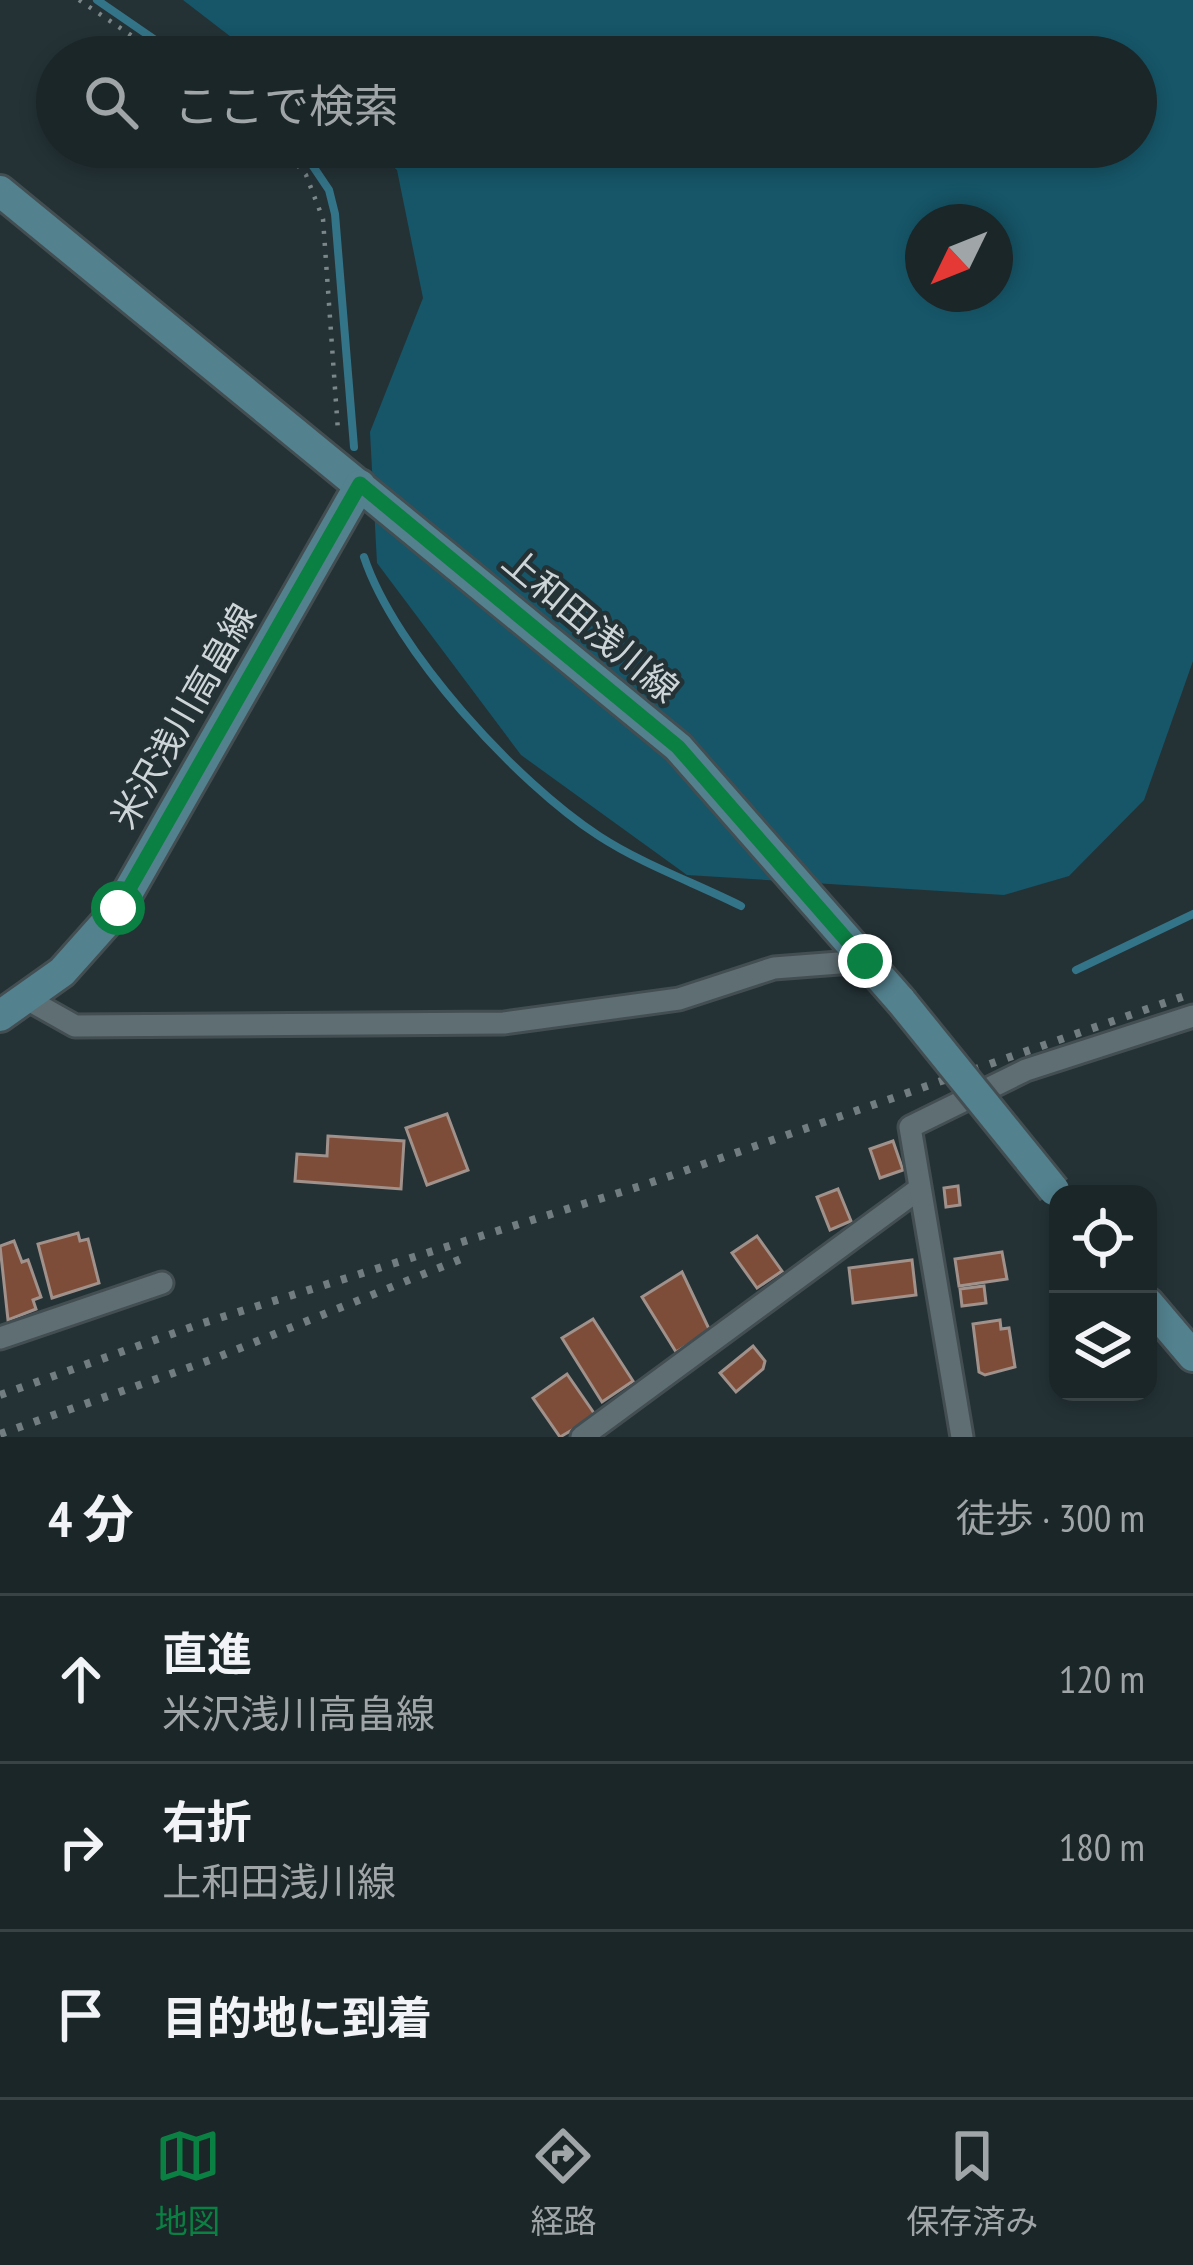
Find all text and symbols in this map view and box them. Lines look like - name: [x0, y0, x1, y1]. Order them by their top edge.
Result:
- search box: [36, 36, 1157, 168]
- icon: search: [78, 69, 144, 135]
- text: ここで検索: [174, 76, 399, 134]
- north arrow: [905, 204, 1013, 312]
- street label: 上和田浅川線: [493, 537, 689, 712]
- street label: 米沢浅川高畠線: [99, 595, 266, 837]
- route start: [91, 881, 145, 935]
- route end: [838, 934, 892, 988]
- map controls: [1049, 1185, 1157, 1401]
- button: locate: [1049, 1185, 1157, 1293]
- button: layers: [1049, 1293, 1157, 1401]
- text: 4 分: [48, 1485, 134, 1551]
- text: 徒歩 · 300 m: [956, 1492, 1145, 1543]
- text: 直進: [162, 1624, 252, 1682]
- icon: ahead: [48, 1646, 114, 1712]
- text: 120 m: [1059, 1653, 1145, 1704]
- text: 米沢浅川高畠線: [162, 1688, 435, 1739]
- text: 右折: [162, 1792, 252, 1850]
- icon: right: [48, 1814, 114, 1880]
- text: 180 m: [1059, 1821, 1145, 1872]
- text: 上和田浅川線: [162, 1856, 396, 1907]
- icon: arrive: [48, 1982, 114, 2048]
- text: 目的地に到着: [162, 1988, 432, 2046]
- tab: 地図: [155, 2123, 221, 2243]
- tab: 経路: [530, 2123, 596, 2243]
- tab: 保存済み: [906, 2123, 1038, 2243]

